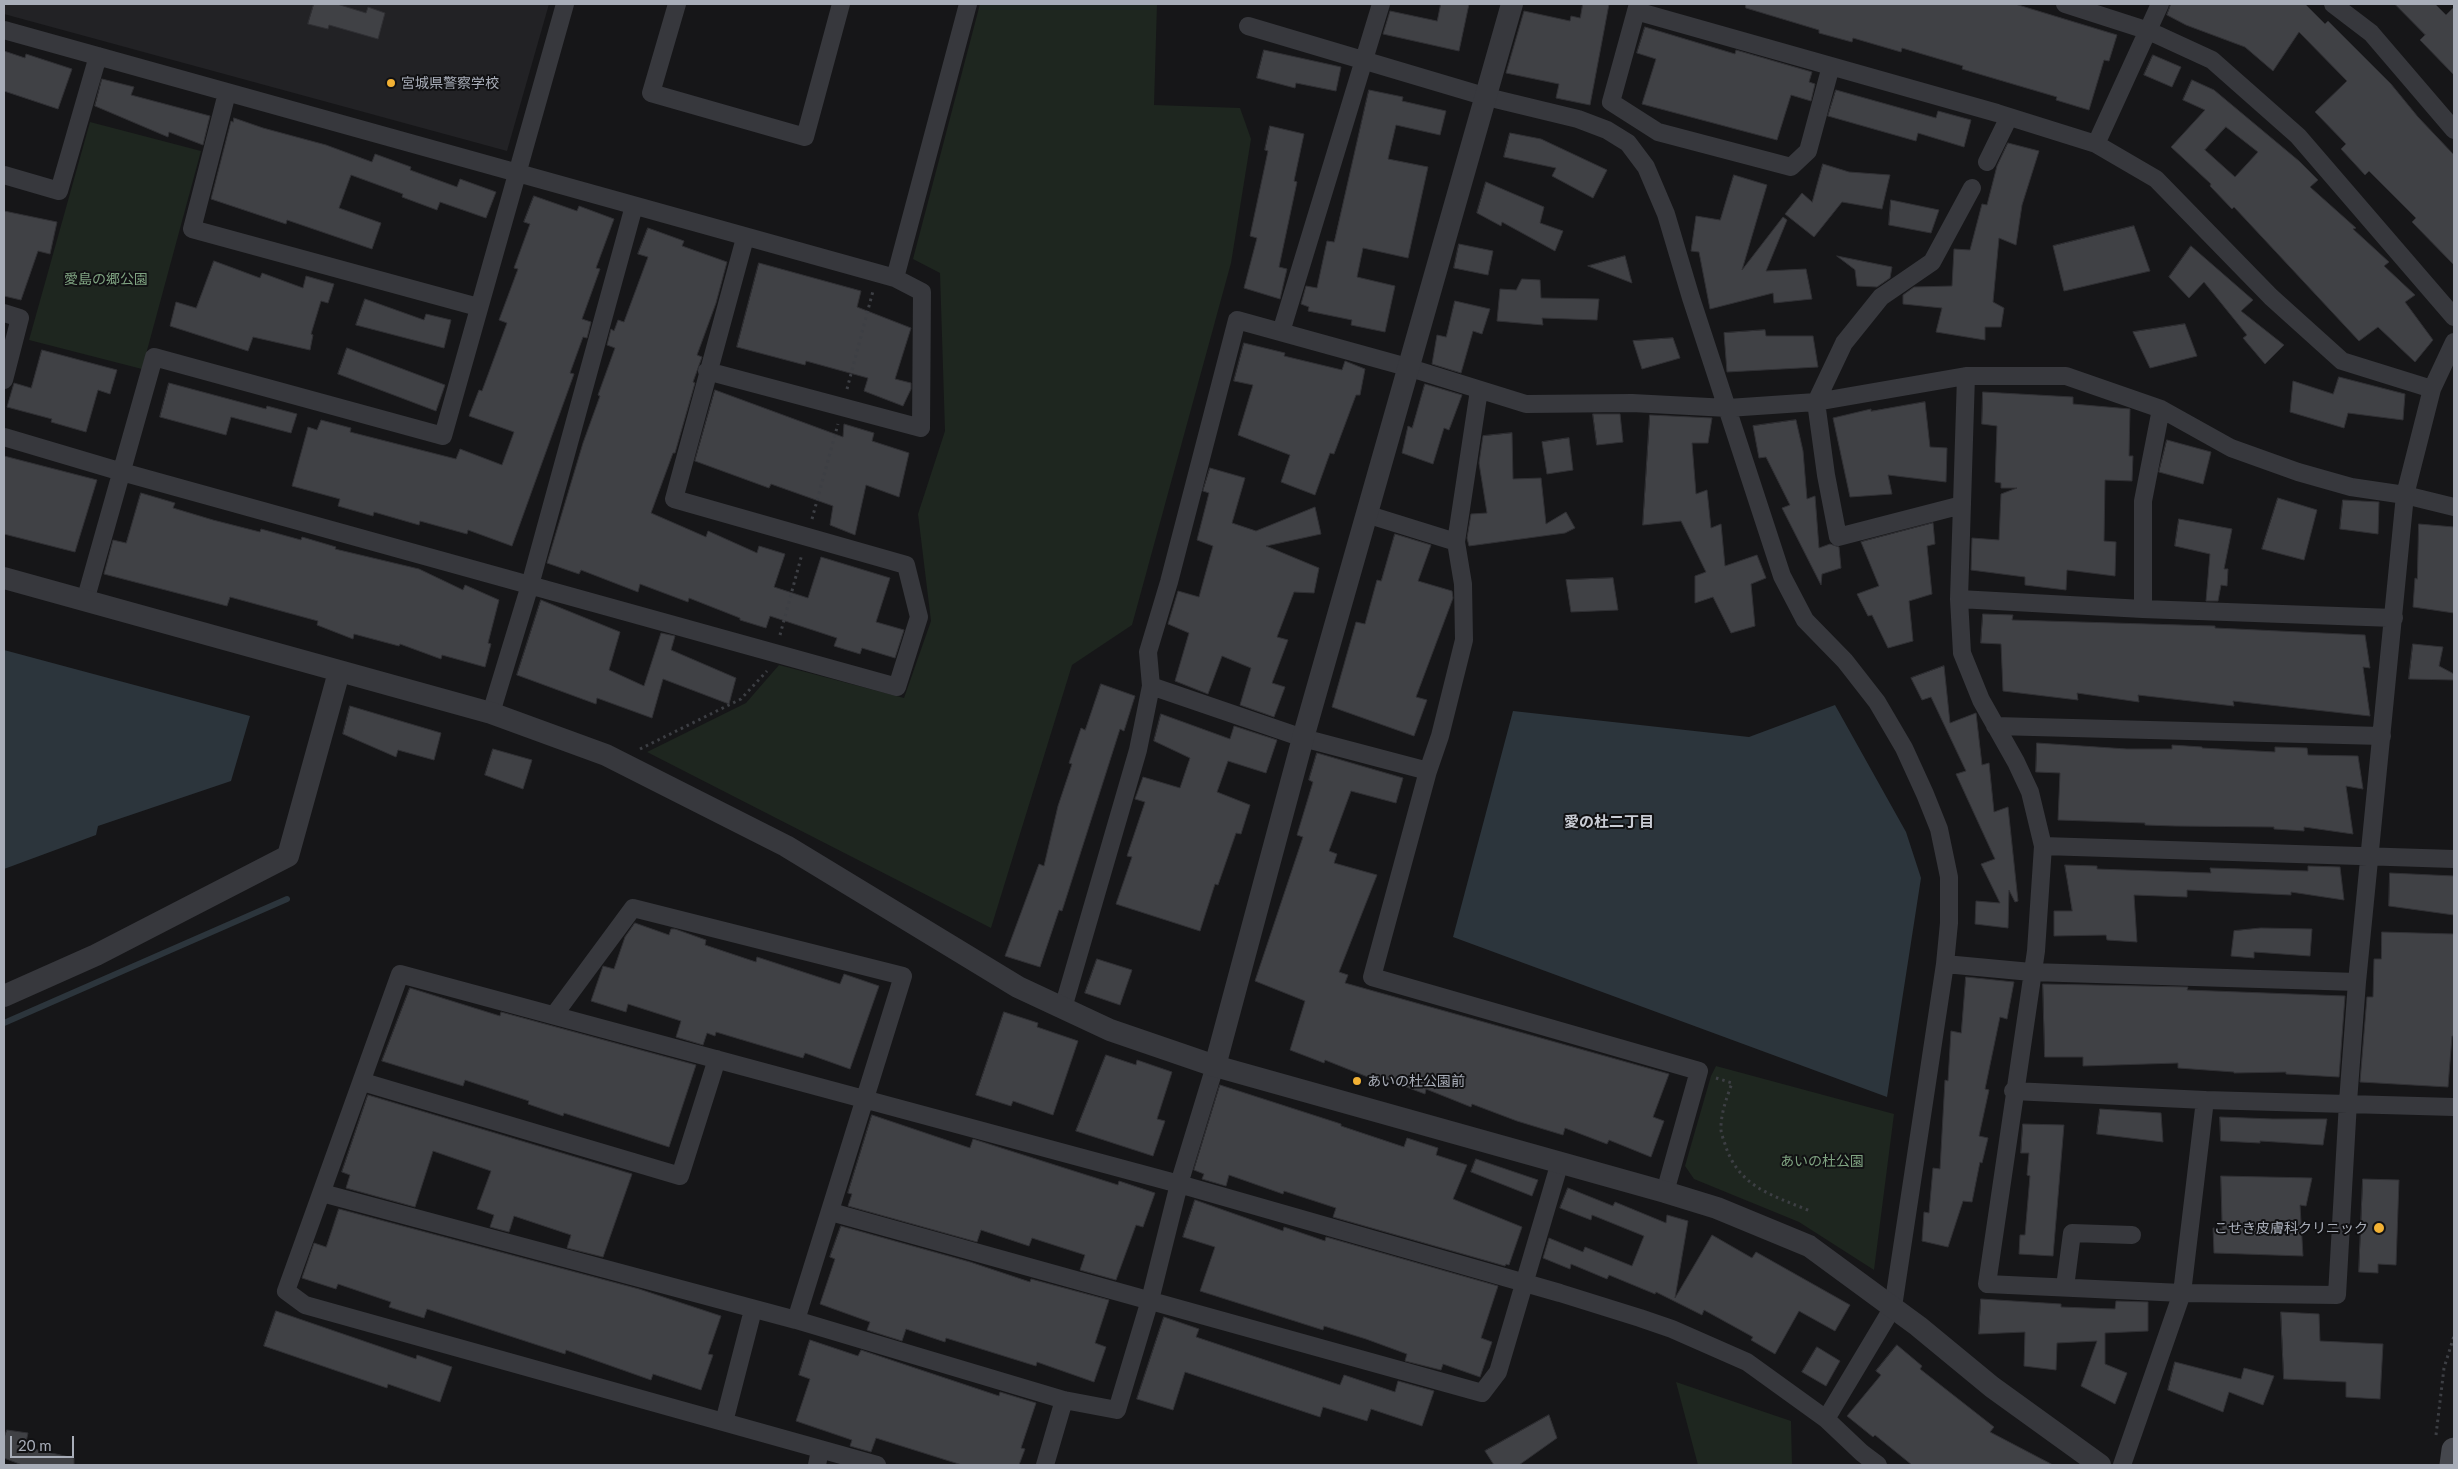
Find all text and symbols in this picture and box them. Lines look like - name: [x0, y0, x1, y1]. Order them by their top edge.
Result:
- place label: 宮城県警察学校: [401, 75, 499, 91]
- marker: 宮城県警察学校: [385, 77, 397, 89]
- park label: 愛島の郷公園: [64, 271, 148, 287]
- district label: 愛の杜二丁目: [1564, 813, 1654, 831]
- place label: あいの杜公園前: [1367, 1073, 1465, 1089]
- marker: あいの杜公園前: [1351, 1075, 1363, 1087]
- park label: あいの杜公園: [1780, 1153, 1864, 1169]
- place label: こせき皮膚科クリニック: [2214, 1220, 2368, 1236]
- marker: こせき皮膚科クリニック: [2372, 1221, 2386, 1235]
- scale bar: [12, 1426, 76, 1458]
- text: 20 m: [18, 1436, 52, 1454]

